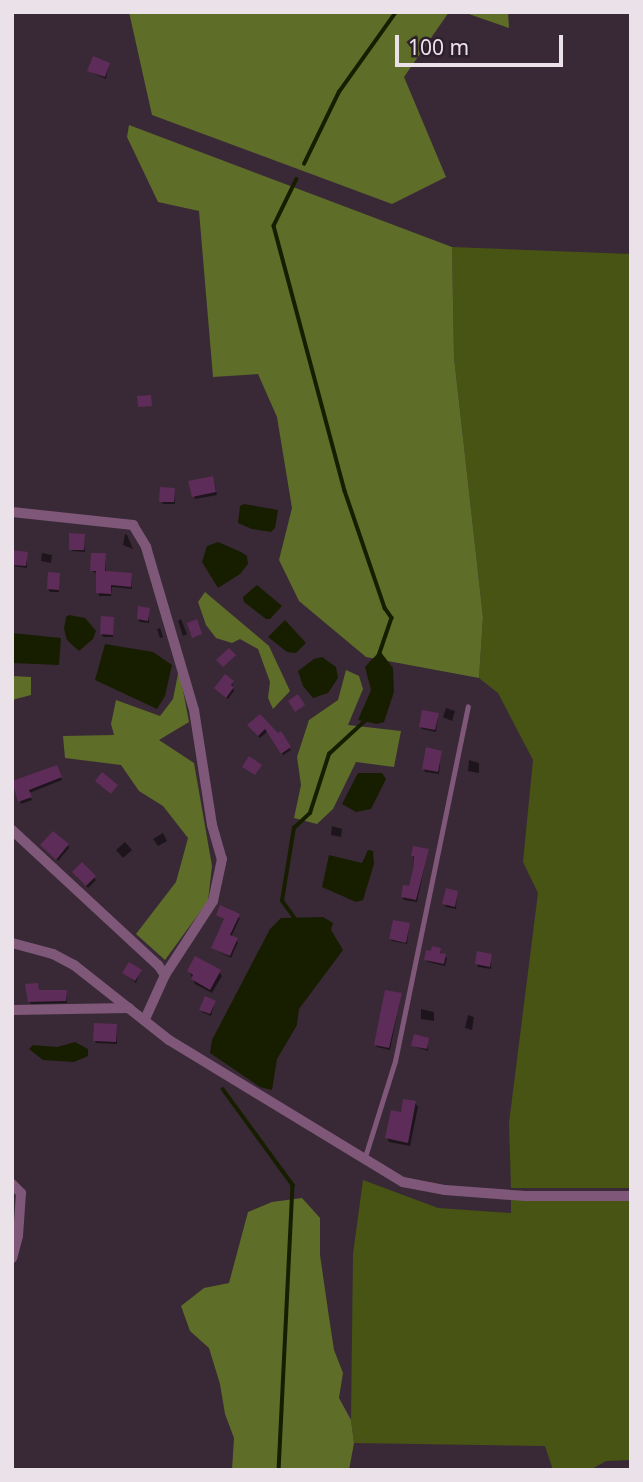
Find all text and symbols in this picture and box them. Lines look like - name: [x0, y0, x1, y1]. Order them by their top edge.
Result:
- scale bar: [398, 21, 566, 65]
- text: 100 m: [408, 33, 469, 61]

